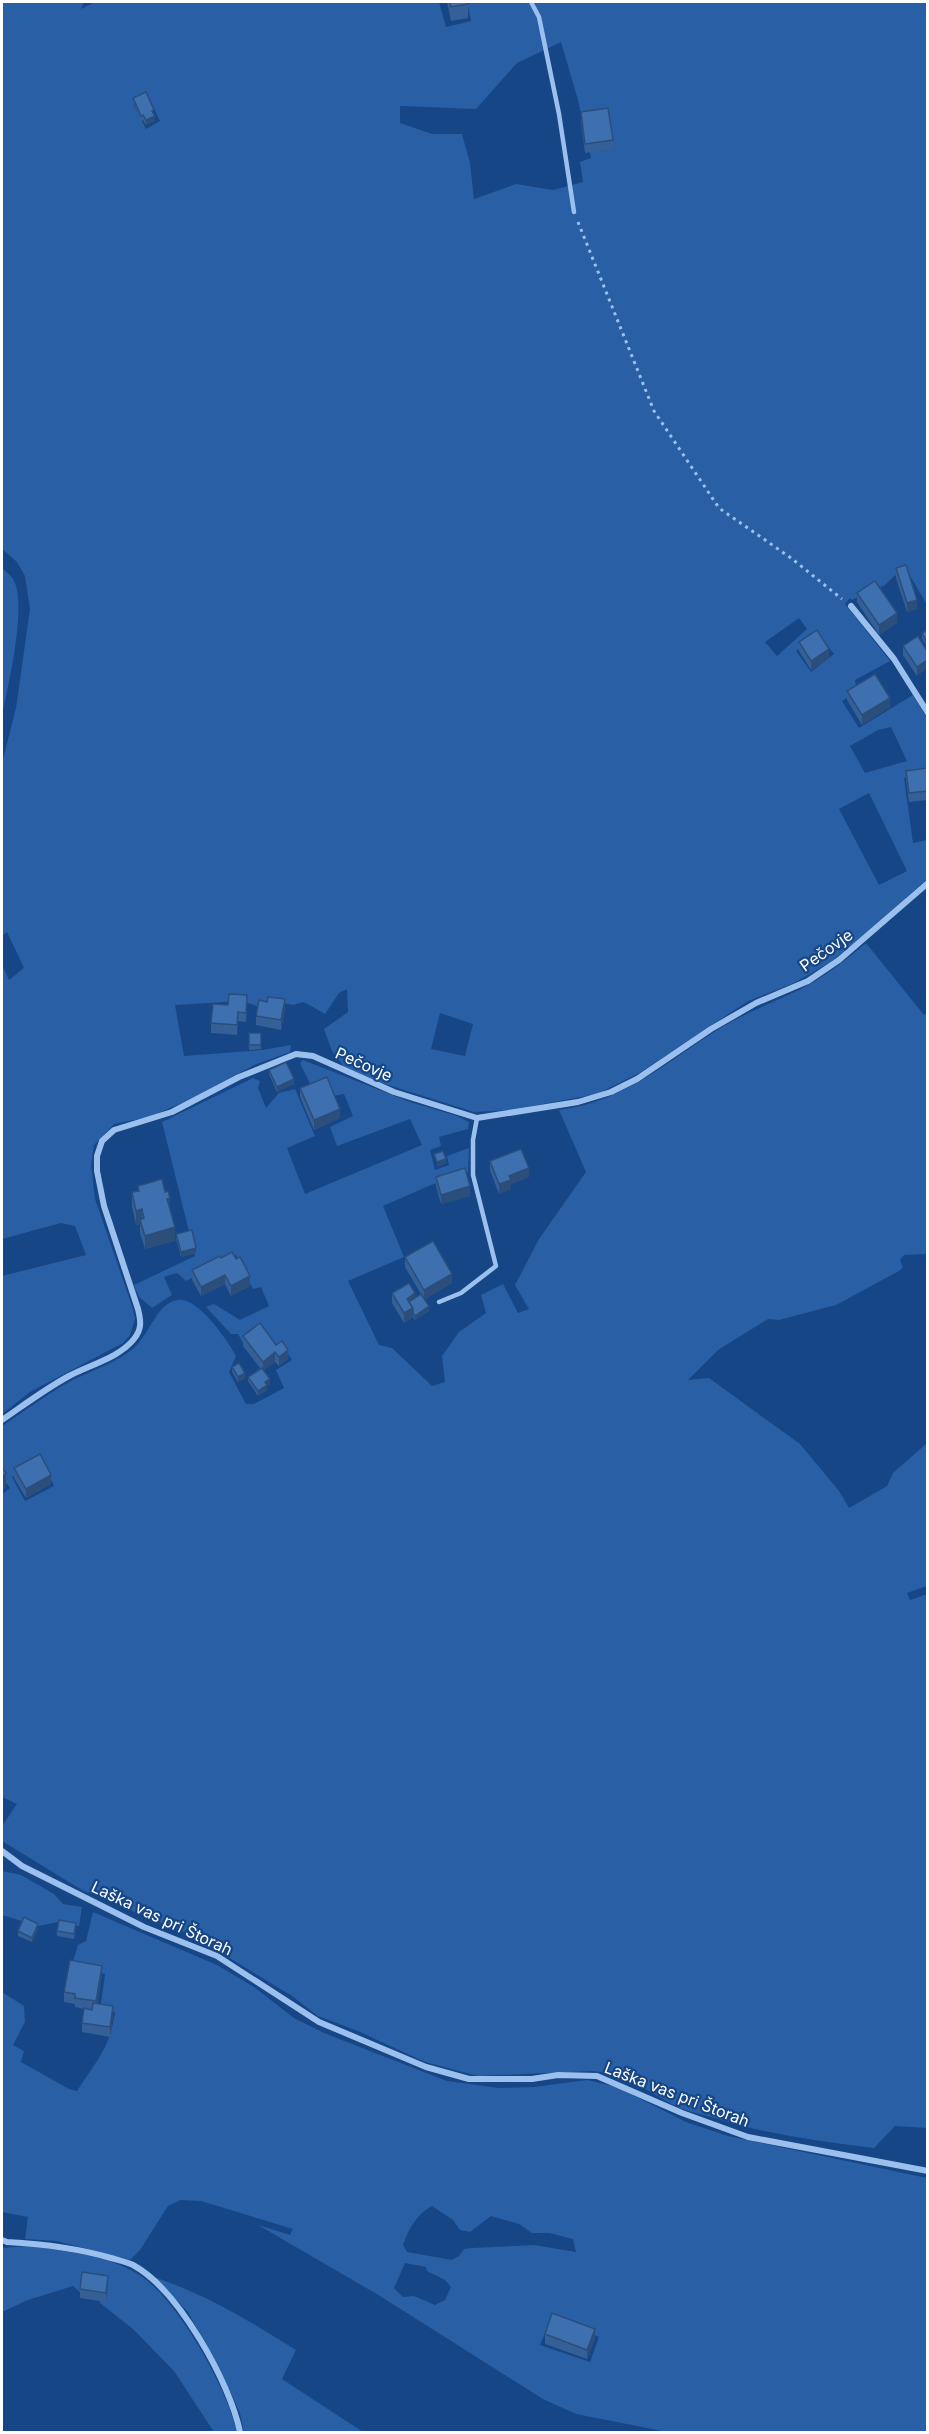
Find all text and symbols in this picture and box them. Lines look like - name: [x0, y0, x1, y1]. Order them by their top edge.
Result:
- street label: Pečovje: [796, 925, 856, 975]
- street label: Pečovje: [332, 1043, 396, 1085]
- street label: Laška vas pri Štorah: [88, 1877, 236, 1959]
- street label: Laška vas pri Štorah: [602, 2057, 752, 2131]

